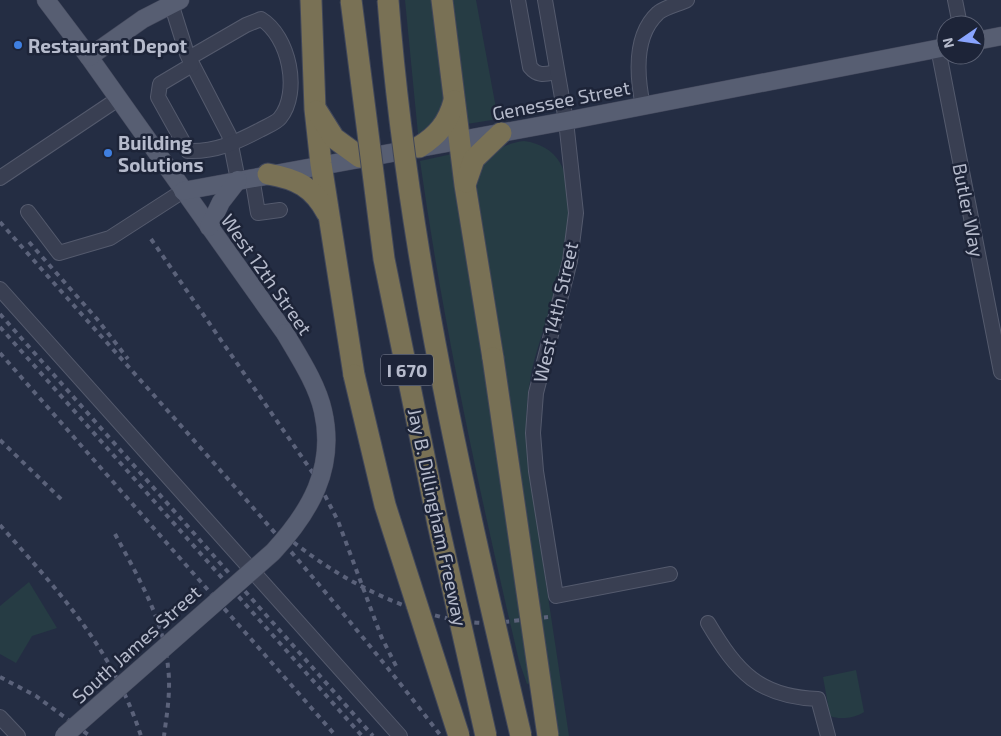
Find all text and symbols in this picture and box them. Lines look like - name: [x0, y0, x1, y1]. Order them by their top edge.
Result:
- north arrow: [936, 15, 986, 65]
- place label: Restaurant Depot: [28, 34, 187, 57]
- text: N: [938, 36, 957, 50]
- marker: Restaurant Depot: [12, 39, 24, 51]
- street label: Genessee Street: [490, 75, 632, 125]
- place label: Building Solutions: [118, 131, 204, 176]
- marker: Building Solutions: [102, 147, 114, 159]
- street label: Butler Way: [949, 161, 989, 259]
- street label: West 12th Street: [217, 209, 317, 339]
- street label: West 14th Street: [528, 239, 582, 385]
- road number: I 670: [381, 354, 433, 386]
- street label: Jay B. Dillingham Freeway: [404, 406, 472, 628]
- street label: South James Street: [67, 580, 205, 708]

